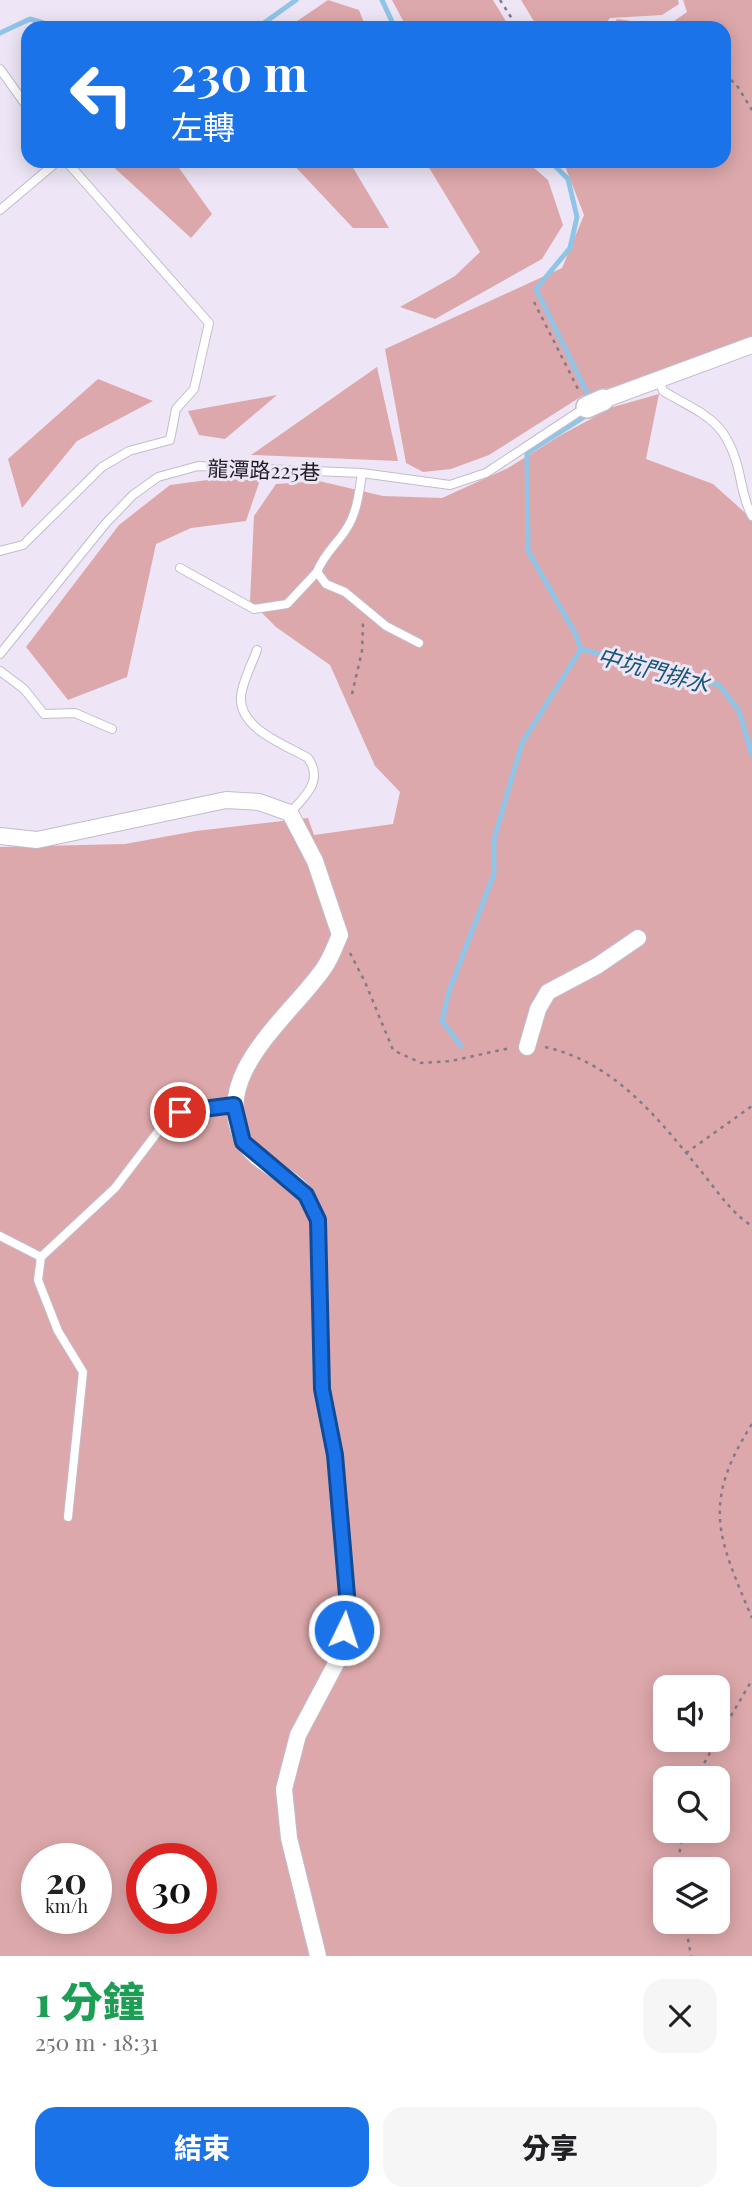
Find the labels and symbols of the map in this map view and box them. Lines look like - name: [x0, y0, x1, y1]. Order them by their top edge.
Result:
- street label: 龍潭路225巷: [207, 453, 321, 485]
- water label: 中坑門排水: [594, 639, 715, 699]
- pin: [150, 1082, 210, 1142]
- position arrow: [307, 1593, 381, 1667]
- speed limit sign: 30: [126, 1843, 217, 1934]

